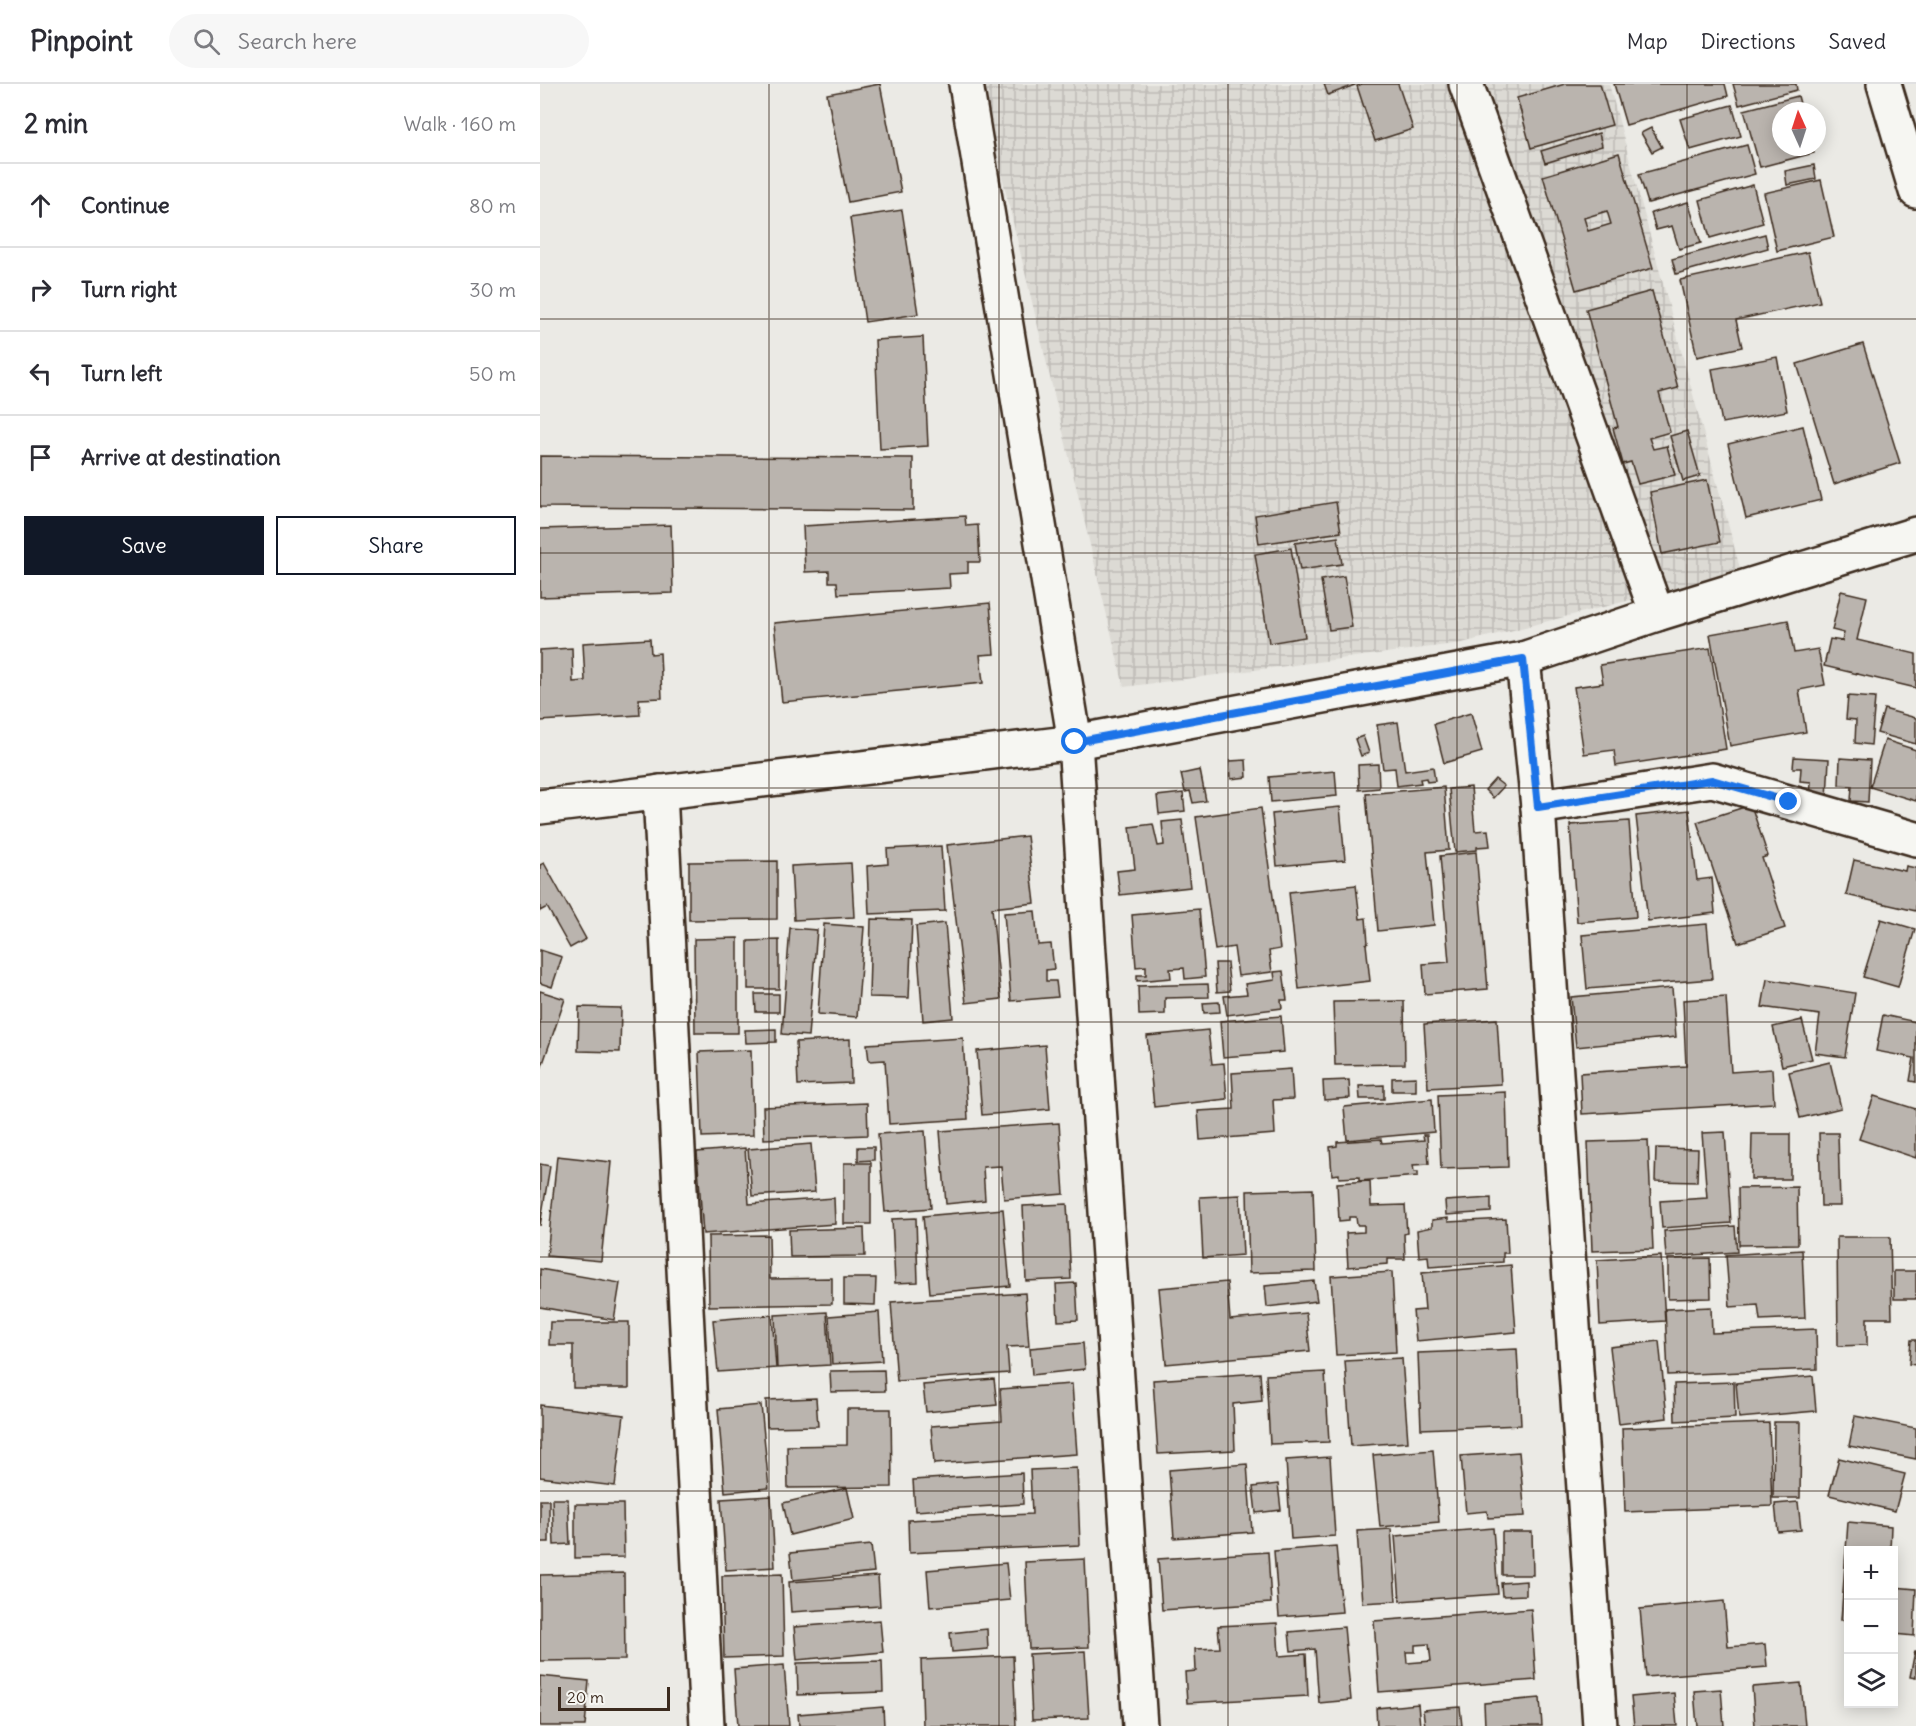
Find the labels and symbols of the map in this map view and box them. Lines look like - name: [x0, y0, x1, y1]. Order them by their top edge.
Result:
- north arrow: [1772, 102, 1826, 156]
- route start: [1061, 728, 1087, 754]
- route end: [1775, 788, 1801, 814]
- scale bar: [558, 1684, 670, 1712]

